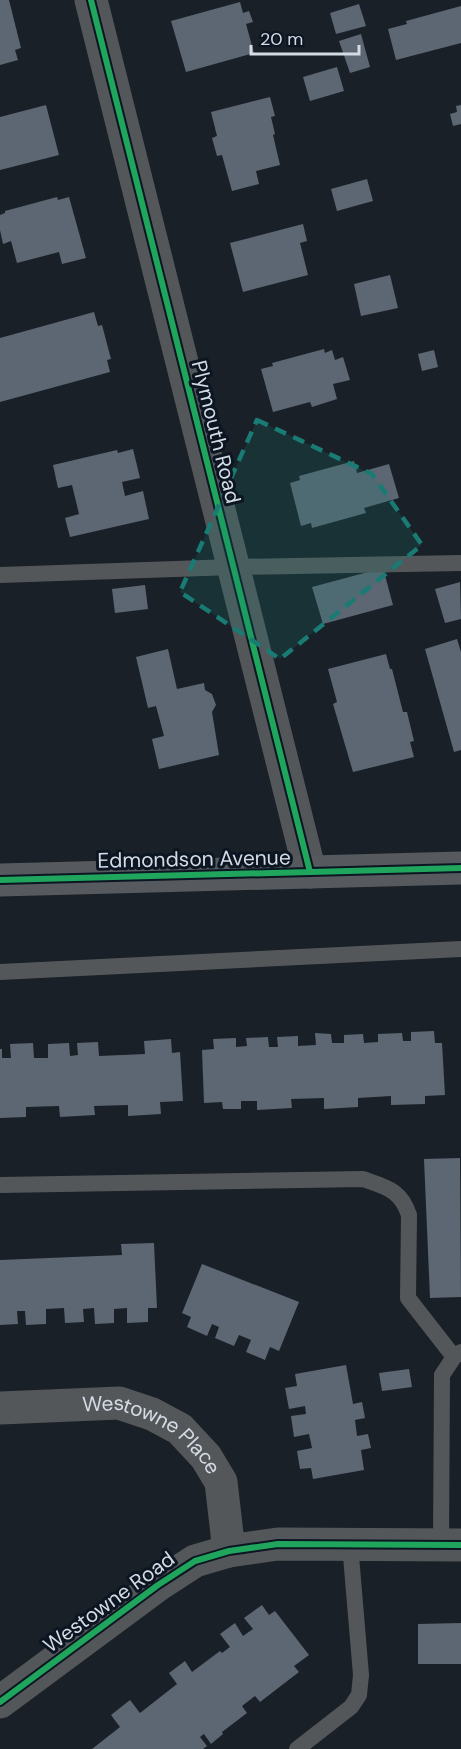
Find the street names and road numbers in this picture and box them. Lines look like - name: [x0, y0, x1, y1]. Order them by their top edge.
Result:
- street label: Plymouth Road: [185, 358, 247, 506]
- street label: Edmondson Avenue: [97, 843, 291, 875]
- street label: Westowne Place: [82, 1389, 227, 1479]
- street label: Westowne Road: [38, 1545, 180, 1659]

